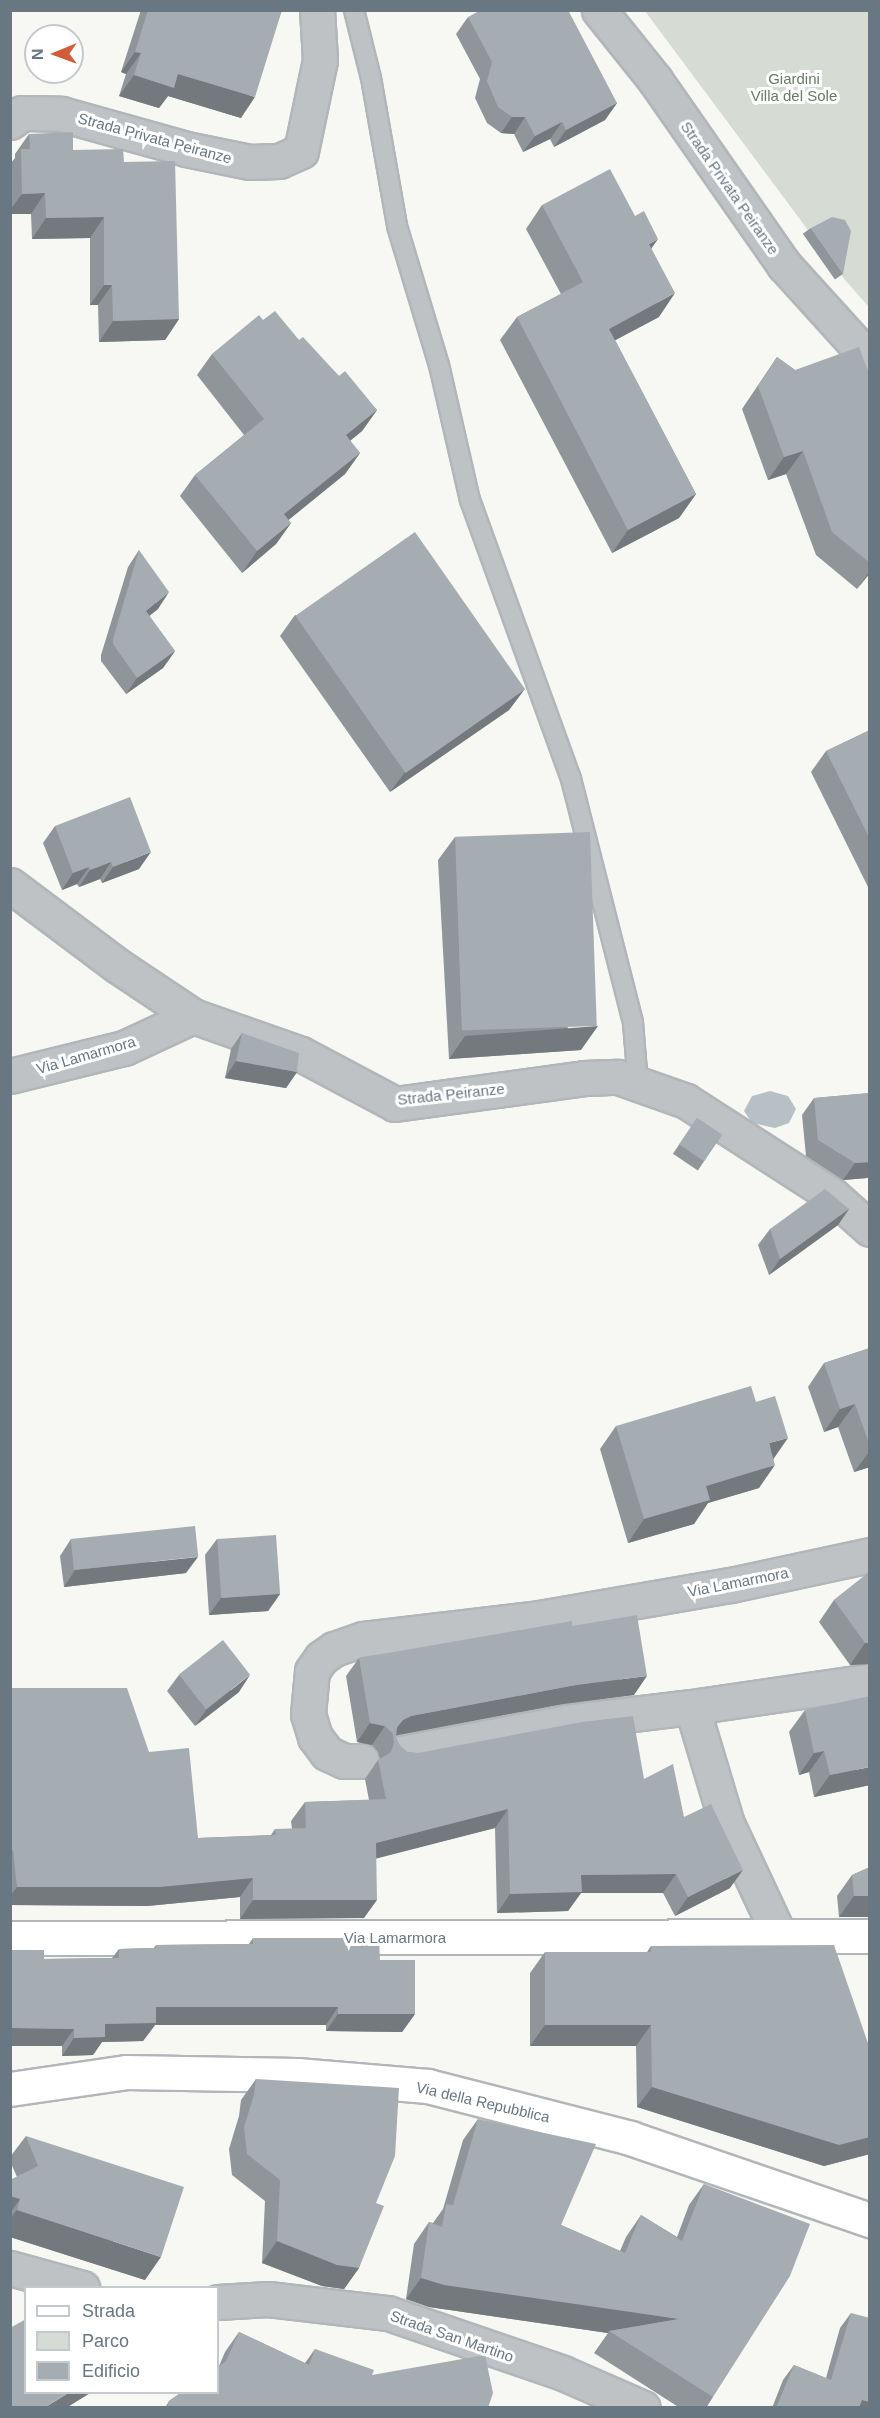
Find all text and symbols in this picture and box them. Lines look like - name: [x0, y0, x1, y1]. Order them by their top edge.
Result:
- north arrow: [24, 24, 84, 84]
- text: N: [29, 48, 46, 60]
- park label: Giardini Villa del Sole: [751, 69, 837, 104]
- street label: Strada Privata Peiranze: [76, 109, 234, 167]
- street label: Strada Privata Peiranze: [677, 118, 783, 258]
- street label: Via Lamarmora: [34, 1032, 138, 1078]
- street label: Strada Peiranze: [397, 1079, 505, 1109]
- street label: Via Lamarmora: [686, 1563, 790, 1601]
- street label: Via Lamarmora: [344, 1929, 446, 1947]
- street label: Via della Repubblica: [414, 2078, 552, 2126]
- legend: [24, 2286, 219, 2394]
- text: Strada: [82, 2301, 135, 2321]
- street label: Strada San Martino: [388, 2306, 516, 2366]
- text: Parco: [82, 2331, 129, 2351]
- text: Edificio: [82, 2361, 140, 2381]

